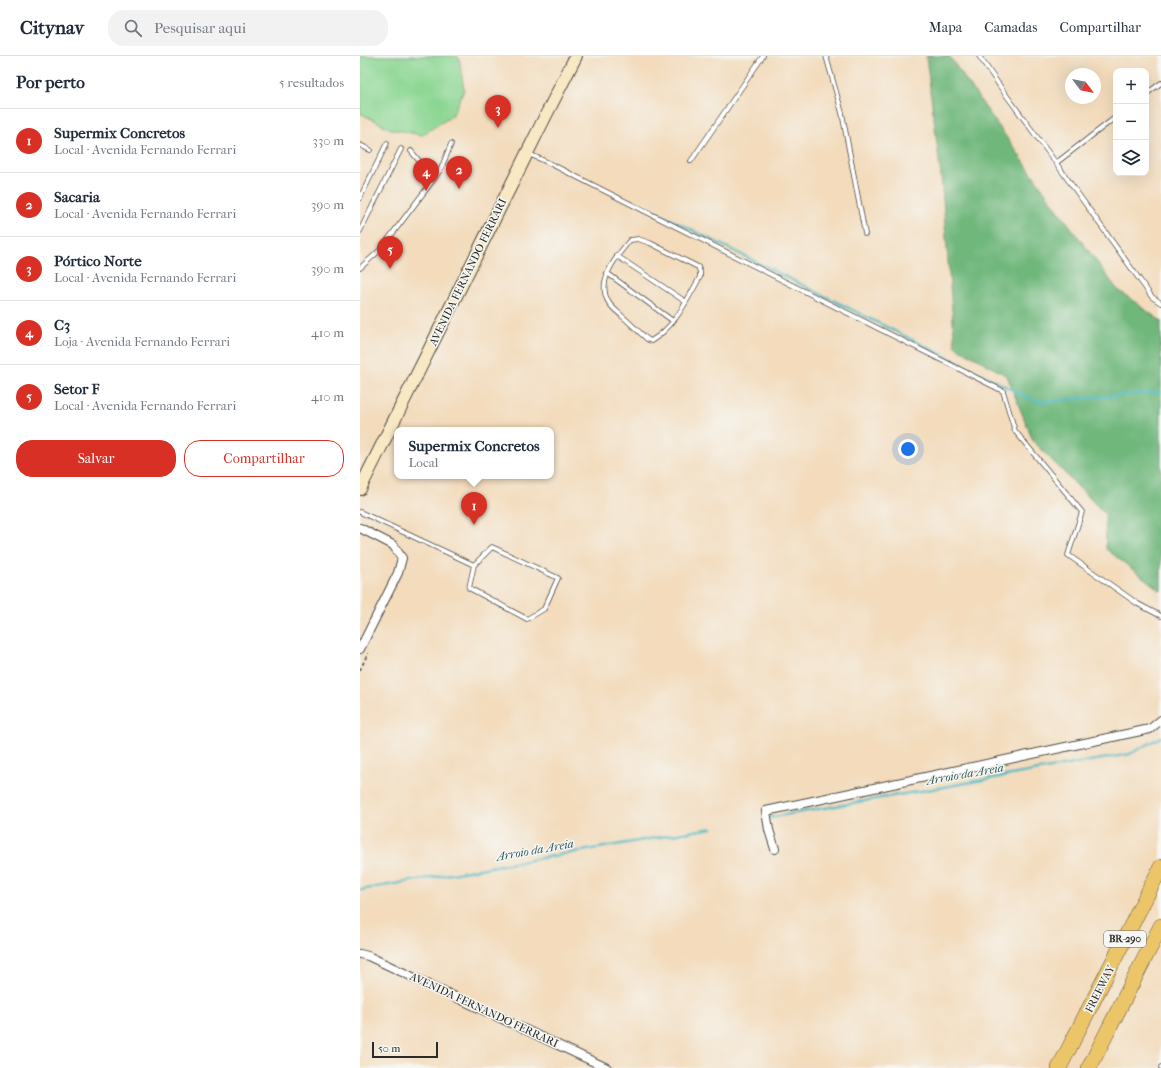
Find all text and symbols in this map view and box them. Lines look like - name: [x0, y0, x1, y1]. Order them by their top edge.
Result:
- search box: [108, 10, 388, 46]
- text: Citynav: [20, 17, 84, 39]
- icon: search: [122, 17, 144, 39]
- text: Pesquisar aqui: [154, 19, 246, 37]
- text: Mapa: [929, 19, 962, 36]
- text: Camadas: [984, 19, 1038, 36]
- text: Compartilhar: [1060, 19, 1141, 36]
- north arrow: [1065, 68, 1101, 104]
- map controls: [1113, 68, 1149, 176]
- button: +: [1113, 68, 1149, 104]
- text: Por perto: [16, 72, 85, 92]
- text: 5 resultados: [279, 75, 344, 90]
- pin: 3: [485, 95, 511, 128]
- button: −: [1113, 104, 1149, 140]
- text: Supermix Concretos: [54, 124, 185, 142]
- text: 1: [27, 133, 31, 148]
- text: 330 m: [313, 133, 344, 148]
- button: layers: [1113, 140, 1149, 176]
- text: Local · Avenida Fernando Ferrari: [54, 142, 236, 157]
- pin: 2: [446, 156, 472, 189]
- pin: 4: [413, 158, 439, 191]
- text: Sacaria: [54, 188, 100, 206]
- street label: AVENIDA FERNANDO FERRARI: [426, 196, 510, 349]
- text: 2: [26, 197, 32, 212]
- text: 390 m: [311, 197, 344, 212]
- text: Local · Avenida Fernando Ferrari: [54, 206, 236, 221]
- pin: 5: [377, 236, 403, 269]
- text: Pórtico Norte: [54, 252, 142, 270]
- text: 3: [26, 261, 32, 276]
- text: 390 m: [311, 261, 344, 276]
- text: Local · Avenida Fernando Ferrari: [54, 270, 236, 285]
- text: C3: [54, 316, 70, 334]
- text: 4: [25, 325, 33, 340]
- text: 410 m: [311, 325, 344, 340]
- text: Loja · Avenida Fernando Ferrari: [54, 334, 230, 349]
- text: Setor F: [54, 380, 100, 398]
- text: 5: [26, 389, 32, 404]
- text: 410 m: [311, 389, 344, 404]
- text: Local · Avenida Fernando Ferrari: [54, 398, 236, 413]
- popup: [394, 427, 554, 479]
- text: Supermix Concretos: [408, 437, 540, 455]
- your location: [898, 439, 918, 459]
- button: Salvar: [16, 440, 176, 477]
- button: Compartilhar: [184, 440, 344, 477]
- text: Local: [408, 455, 438, 470]
- pin: 1: [461, 492, 487, 525]
- water label: Arroio da Areia: [923, 760, 1005, 788]
- water label: Arroio da Areia: [493, 836, 575, 864]
- road number: BR-290: [1104, 931, 1146, 947]
- street label: FREEWAY: [1082, 963, 1118, 1015]
- street label: AVENIDA FERNANDO FERRARI: [407, 969, 561, 1050]
- scale bar: [372, 1040, 438, 1059]
- text: 50 m: [378, 1042, 400, 1055]

